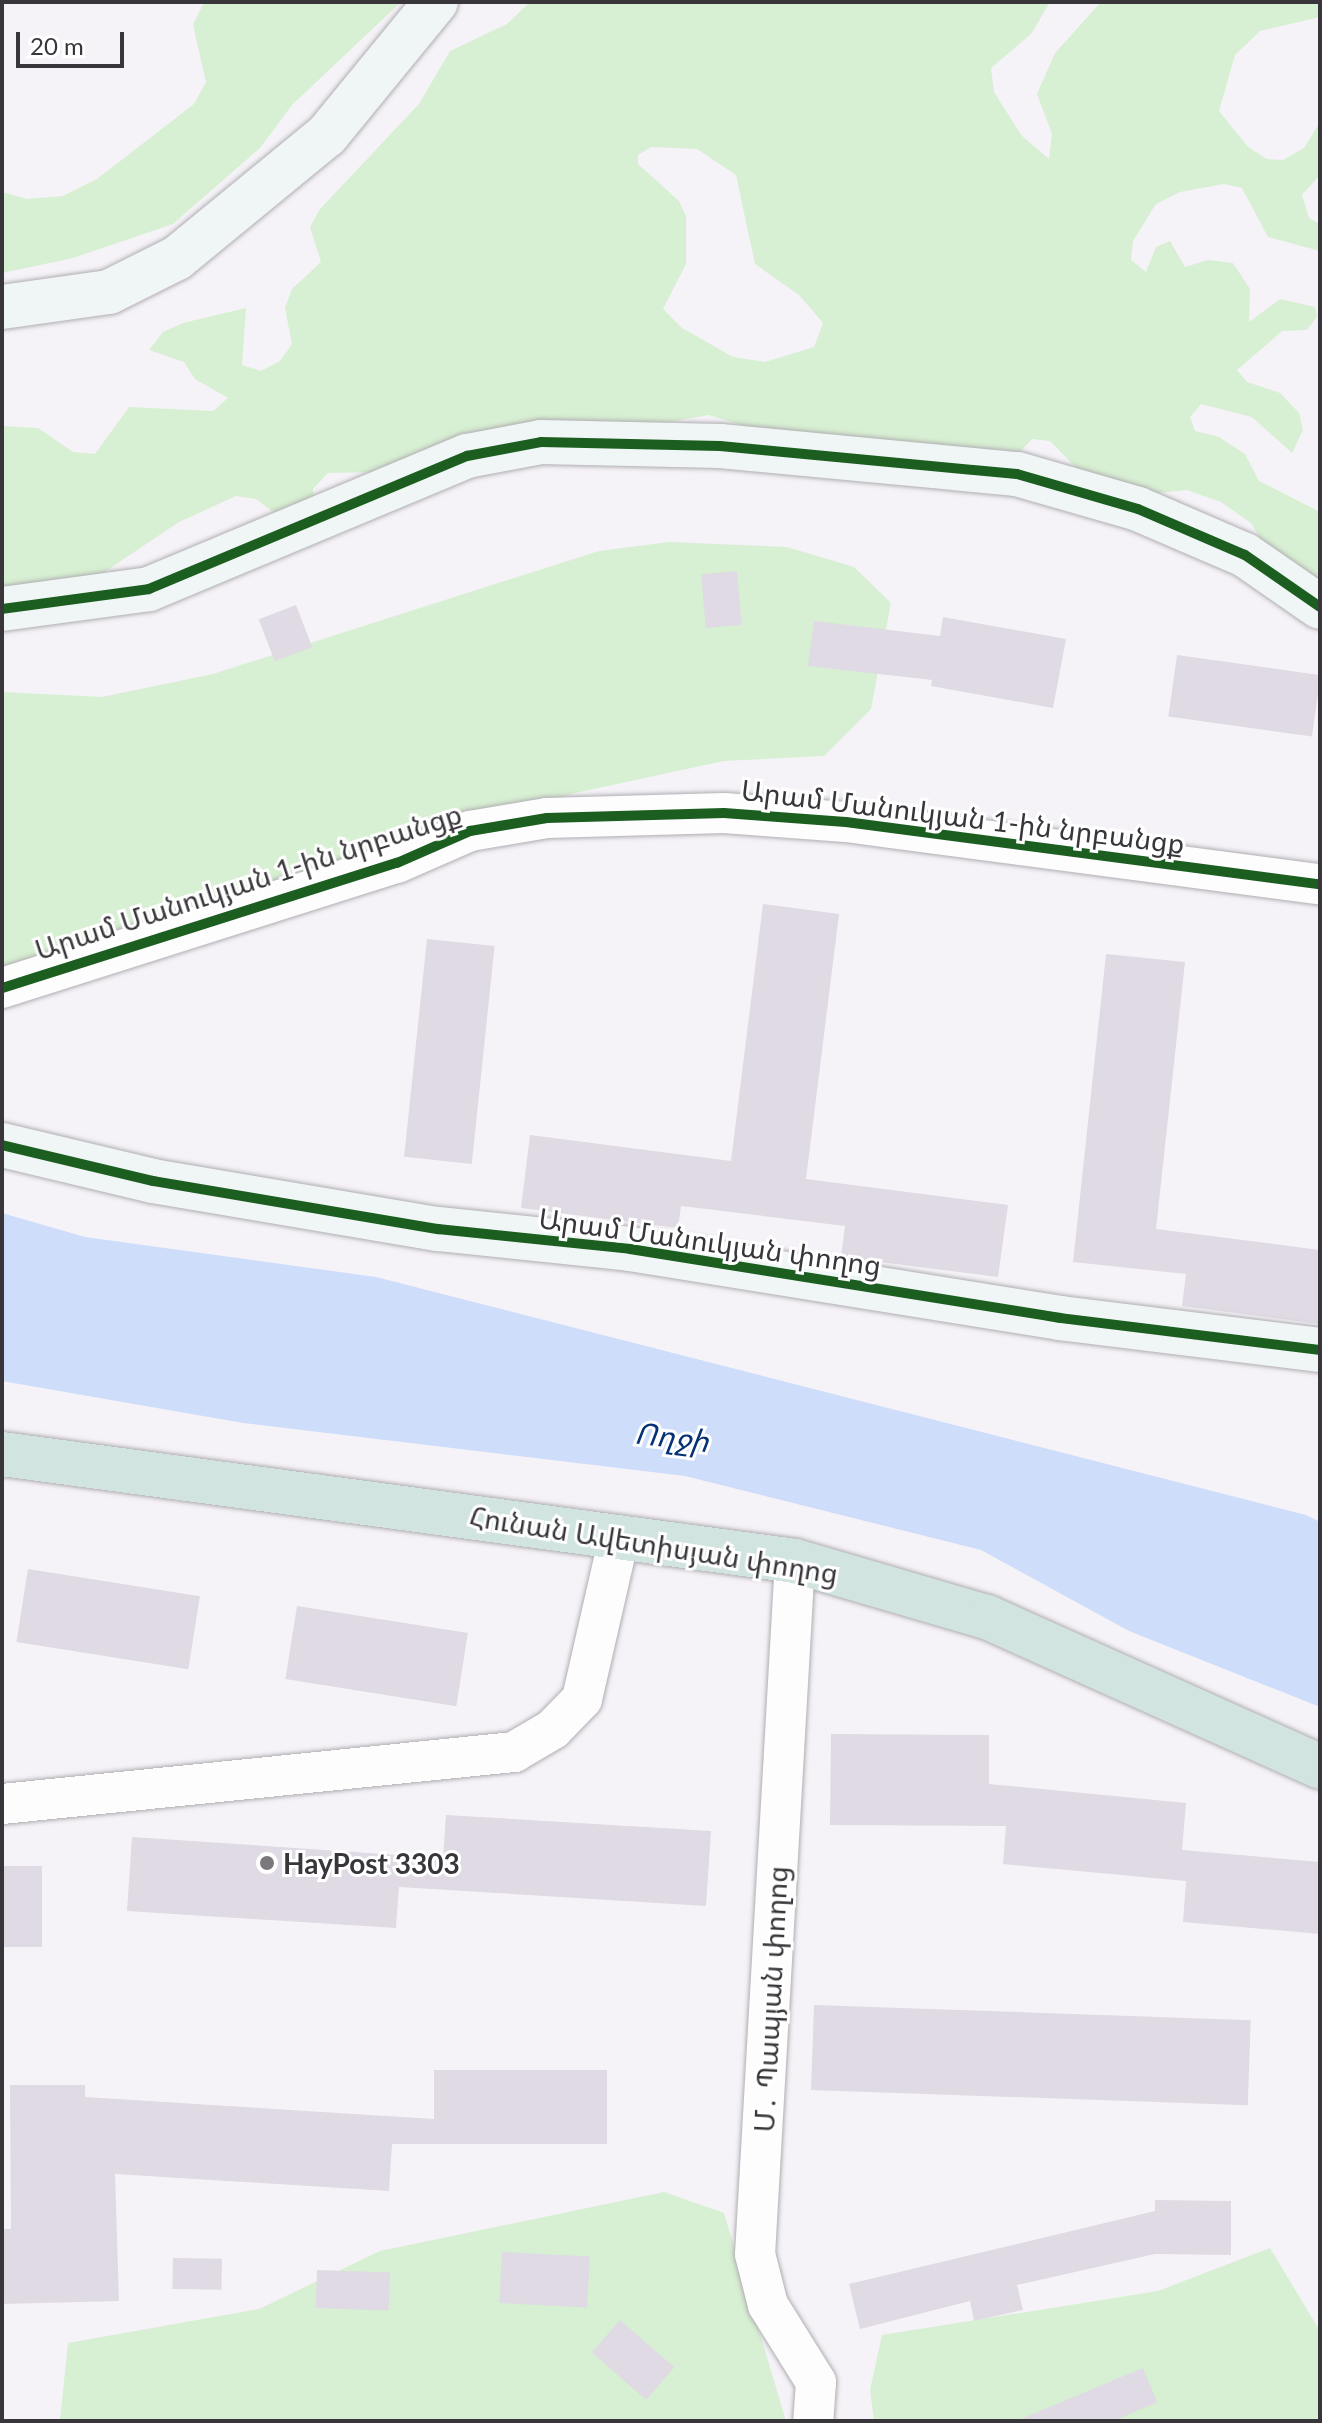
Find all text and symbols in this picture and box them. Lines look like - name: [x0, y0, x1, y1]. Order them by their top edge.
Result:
- scale bar: [20, 16, 128, 66]
- text: 20 m: [30, 31, 84, 60]
- street label: Արամ Մանուկյան 1-ին նրբանցք: [739, 772, 1187, 860]
- street label: Արամ Մանուկյան 1-ին նրբանցք: [30, 796, 466, 966]
- street label: Արամ Մանուկյան փողոց: [537, 1200, 883, 1282]
- water label: Ողջի: [633, 1414, 711, 1458]
- street label: Հունան Ավետիսյան փողոց: [467, 1498, 841, 1590]
- place label: HayPost 3303: [283, 1846, 460, 1880]
- marker: HayPost 3303: [258, 1854, 276, 1872]
- street label: Մ․ Պապյան փողոց: [746, 1865, 794, 2133]

